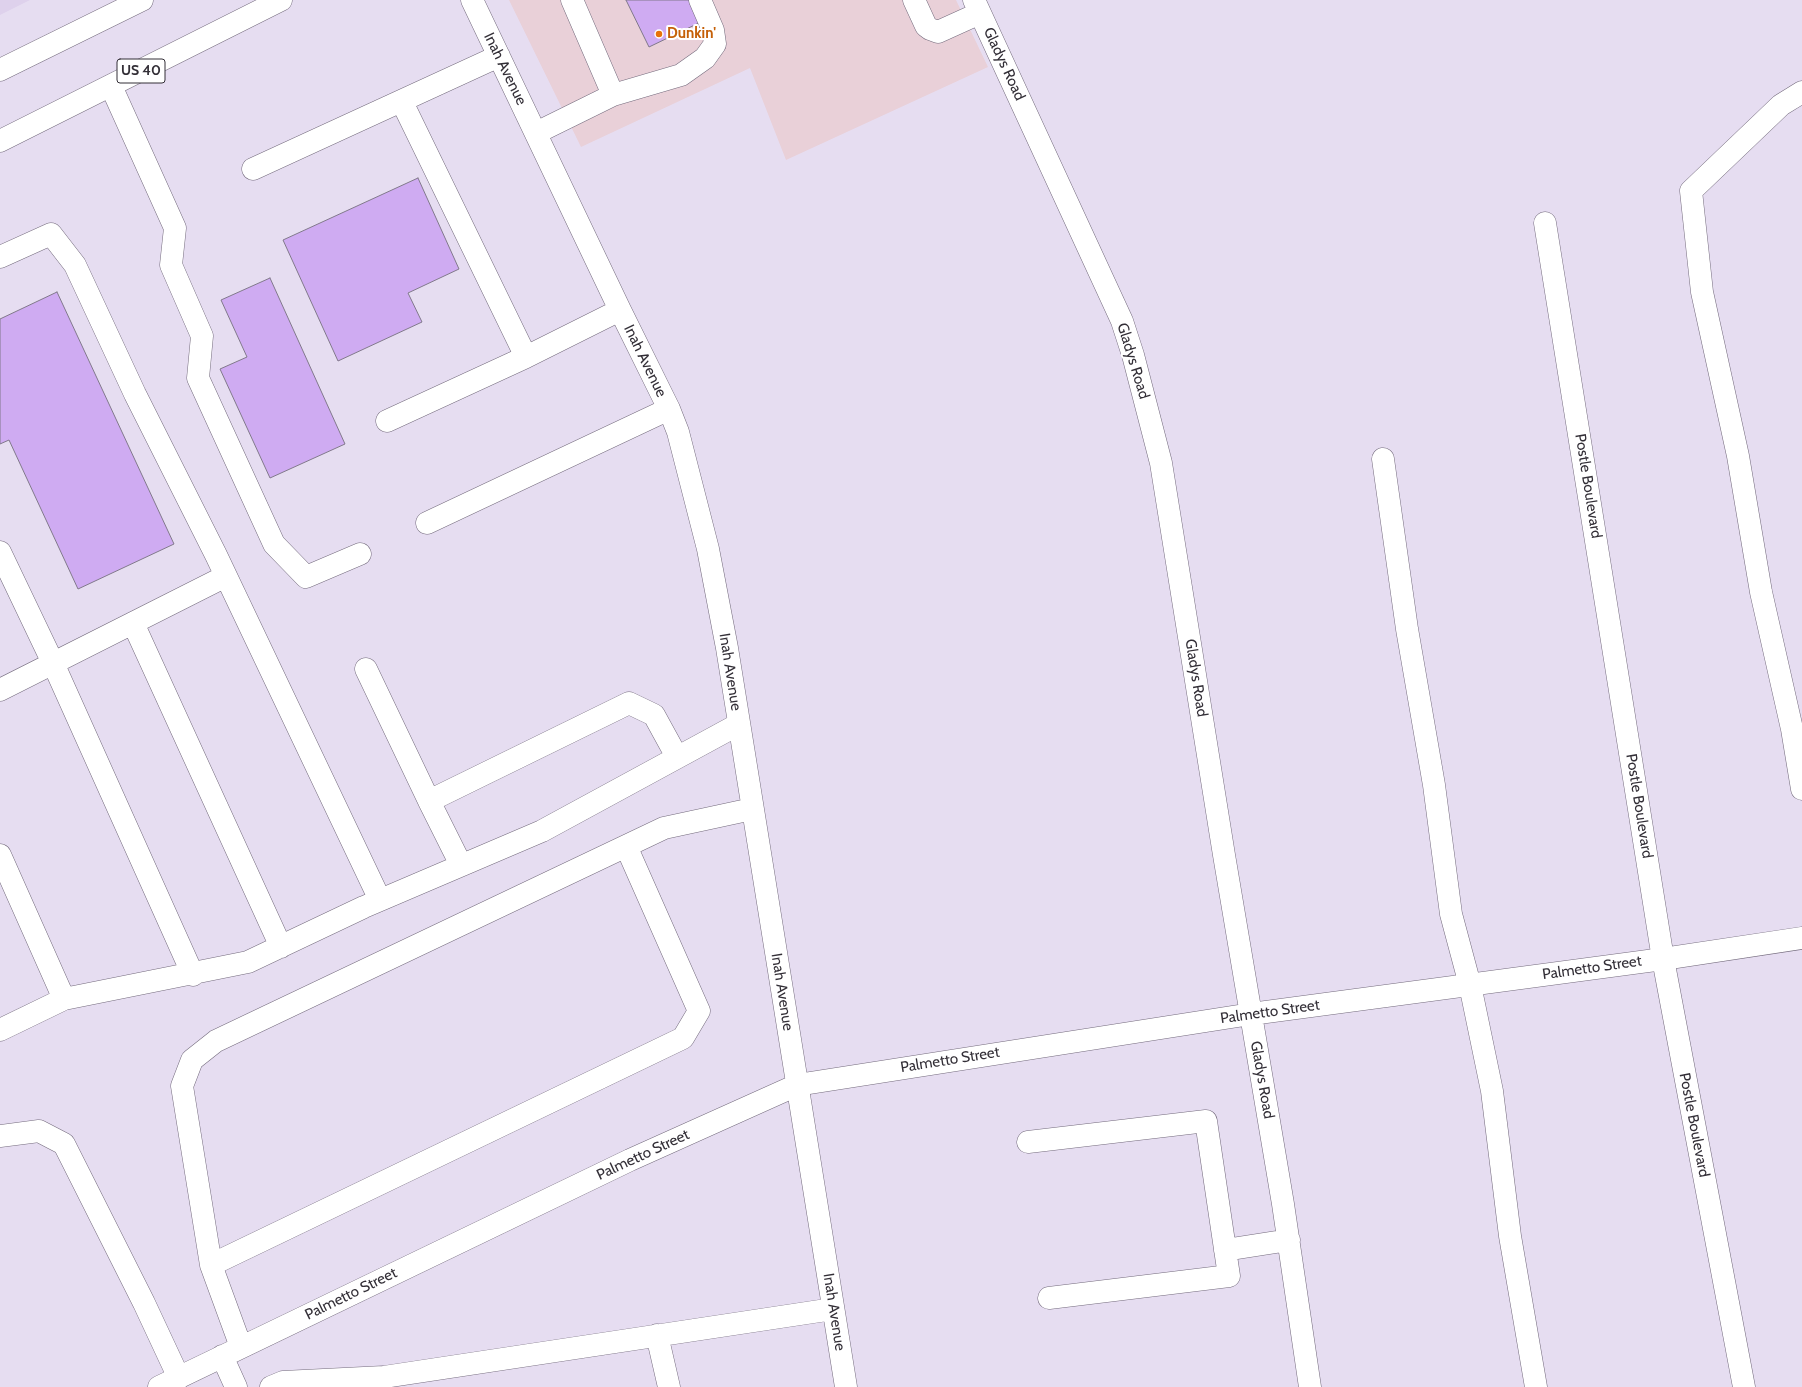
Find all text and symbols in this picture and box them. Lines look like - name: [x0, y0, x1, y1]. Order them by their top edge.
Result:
- place label: Dunkin': [667, 25, 716, 43]
- street label: Gladys Road: [979, 25, 1029, 103]
- marker: Dunkin': [654, 29, 664, 39]
- street label: Inah Avenue: [480, 30, 530, 108]
- road number: US 40: [117, 59, 165, 83]
- street label: Gladys Road: [1113, 321, 1153, 401]
- street label: Inah Avenue: [620, 322, 670, 400]
- street label: Postle Boulevard: [1571, 432, 1605, 540]
- street label: Inah Avenue: [715, 632, 745, 712]
- street label: Gladys Road: [1181, 638, 1211, 718]
- street label: Postle Boulevard: [1622, 752, 1656, 860]
- street label: Inah Avenue: [767, 952, 797, 1032]
- street label: Palmetto Street: [1541, 952, 1643, 984]
- street label: Palmetto Street: [1219, 996, 1321, 1028]
- street label: Gladys Road: [1246, 1040, 1278, 1120]
- street label: Palmetto Street: [899, 1043, 1001, 1077]
- street label: Postle Boulevard: [1675, 1071, 1713, 1179]
- street label: Palmetto Street: [594, 1126, 692, 1184]
- street label: Palmetto Street: [302, 1264, 400, 1324]
- street label: Inah Avenue: [819, 1272, 849, 1352]

